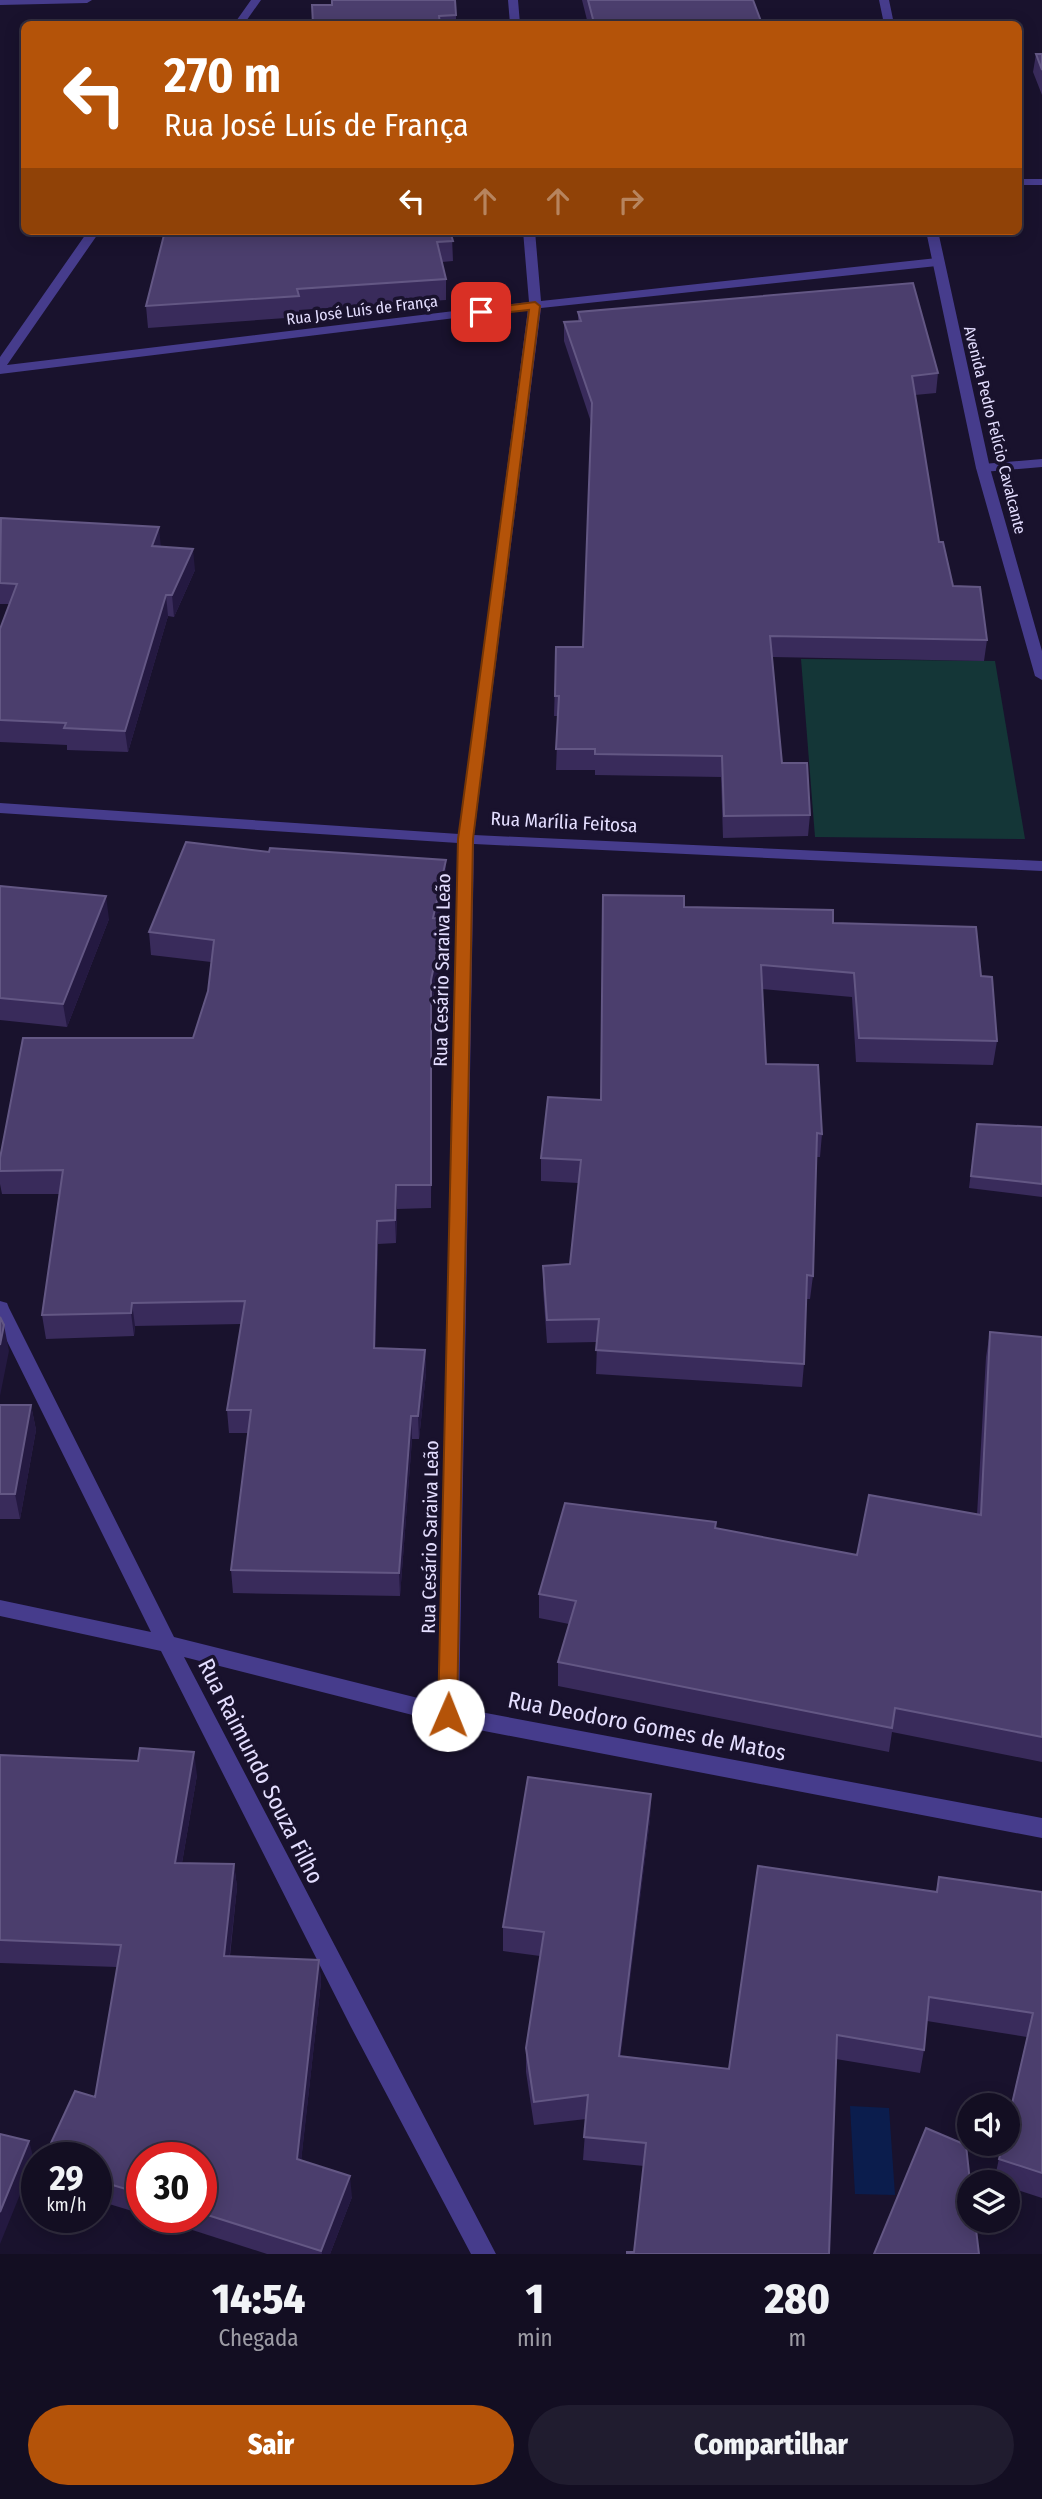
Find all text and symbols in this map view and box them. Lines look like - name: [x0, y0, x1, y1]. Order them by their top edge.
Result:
- text: 270 m: [164, 46, 281, 105]
- icon: left: [49, 49, 140, 140]
- text: Rua José Luís de França: [164, 106, 469, 144]
- icon: left: [393, 182, 431, 220]
- icon: ahead: [466, 182, 504, 220]
- icon: ahead: [539, 182, 577, 220]
- icon: right: [612, 182, 650, 220]
- pin: [451, 282, 511, 342]
- street label: Rua José Luís de França: [285, 291, 439, 329]
- icon: arrive: [462, 293, 500, 331]
- street label: Avenida Pedro Felício Cavalcante: [960, 324, 1030, 536]
- street label: Rua Marília Feitosa: [490, 807, 638, 837]
- street label: Rua Cesário Saraiva Leão: [429, 873, 455, 1067]
- street label: Rua Cesário Saraiva Leão: [417, 1440, 443, 1634]
- street label: Rua Raimundo Souza Filho: [192, 1654, 330, 1888]
- position arrow: [411, 1678, 485, 1752]
- street label: Rua Deodoro Gomes de Matos: [506, 1685, 789, 1767]
- map controls: [957, 2093, 1020, 2233]
- button: sound: [957, 2093, 1020, 2156]
- speed limit sign: 30: [126, 2142, 217, 2233]
- text: 29: [49, 2157, 84, 2199]
- button: layers: [957, 2170, 1020, 2233]
- text: km/h: [46, 2194, 87, 2216]
- text: 14:54: [212, 2274, 305, 2324]
- text: 1: [526, 2274, 544, 2324]
- text: 280: [765, 2274, 830, 2324]
- text: Chegada: [218, 2324, 299, 2352]
- text: min: [517, 2324, 553, 2352]
- text: m: [789, 2324, 806, 2352]
- button: Sair: [28, 2405, 514, 2485]
- button: Compartilhar: [528, 2405, 1014, 2485]

